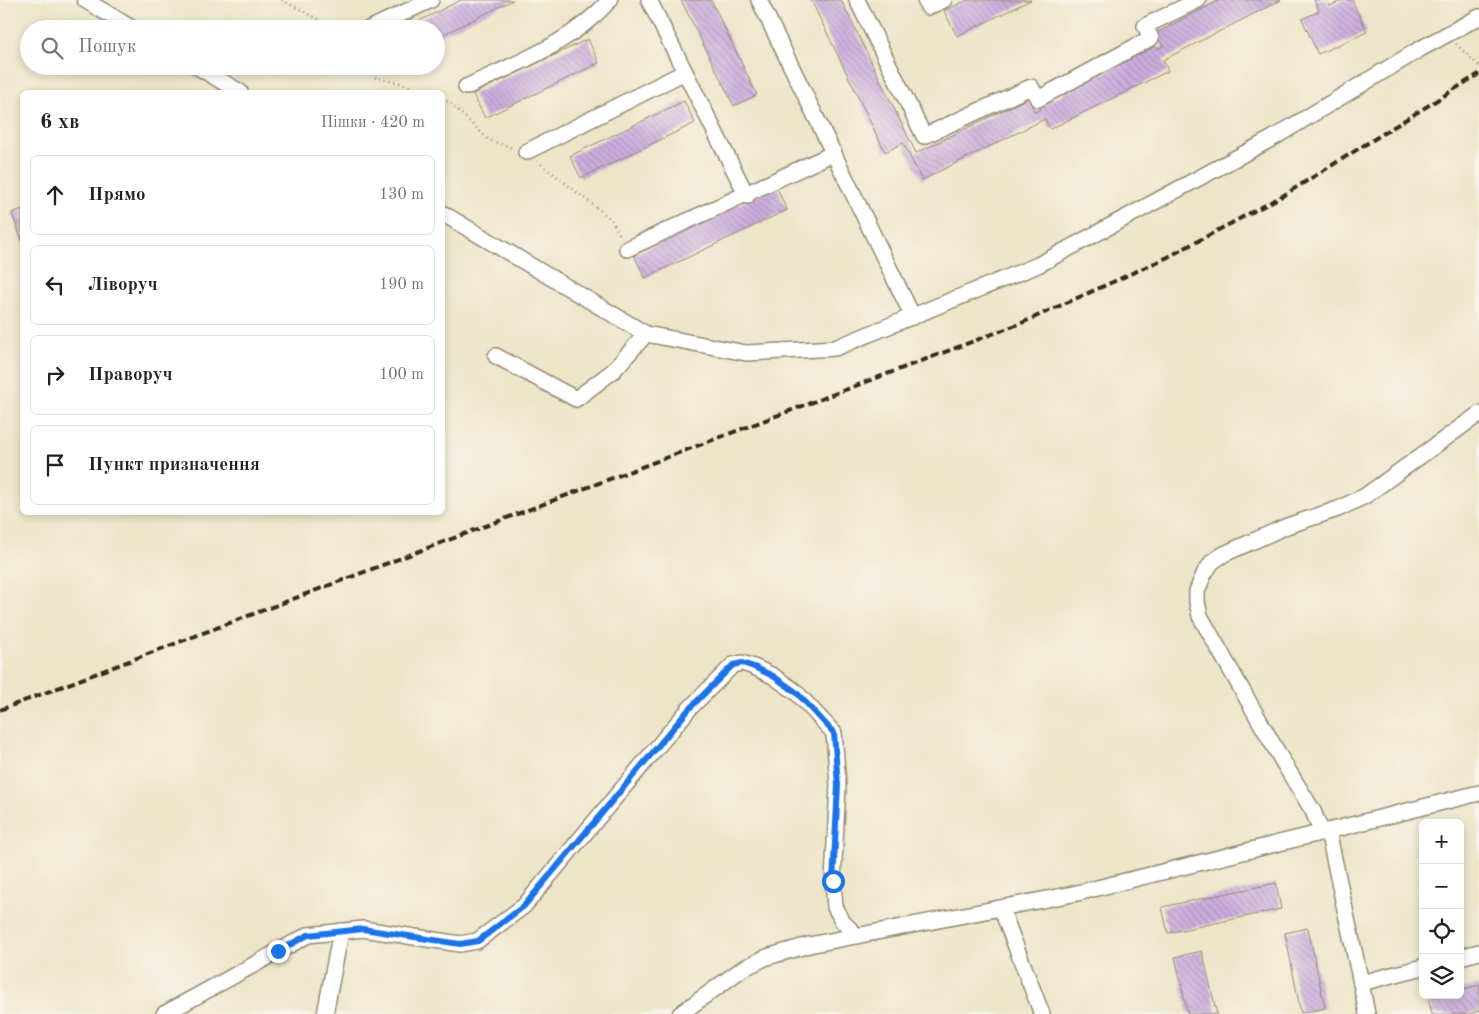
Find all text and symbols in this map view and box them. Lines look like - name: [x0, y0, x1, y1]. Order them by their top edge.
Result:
- search box: [20, 20, 445, 75]
- icon: search: [38, 34, 66, 62]
- text: Пошук: [78, 38, 136, 57]
- text: 6 хв: [40, 112, 79, 133]
- text: Пішки · 420 m: [321, 115, 425, 131]
- icon: ahead: [41, 181, 69, 209]
- text: Прямо: [88, 186, 146, 205]
- text: 130 m: [379, 187, 424, 203]
- icon: left: [41, 271, 69, 299]
- text: Ліворуч: [88, 276, 158, 295]
- text: 190 m: [379, 277, 424, 293]
- icon: right: [41, 361, 69, 389]
- text: Праворуч: [88, 366, 173, 385]
- text: 100 m: [379, 367, 424, 383]
- icon: arrive: [41, 451, 69, 479]
- text: Пункт призначення: [88, 456, 260, 475]
- map controls: [1419, 819, 1464, 999]
- button: +: [1419, 819, 1464, 864]
- button: −: [1419, 864, 1464, 909]
- route start: [822, 870, 845, 893]
- button: locate: [1419, 909, 1464, 954]
- route end: [267, 940, 290, 963]
- button: layers: [1419, 954, 1464, 999]

